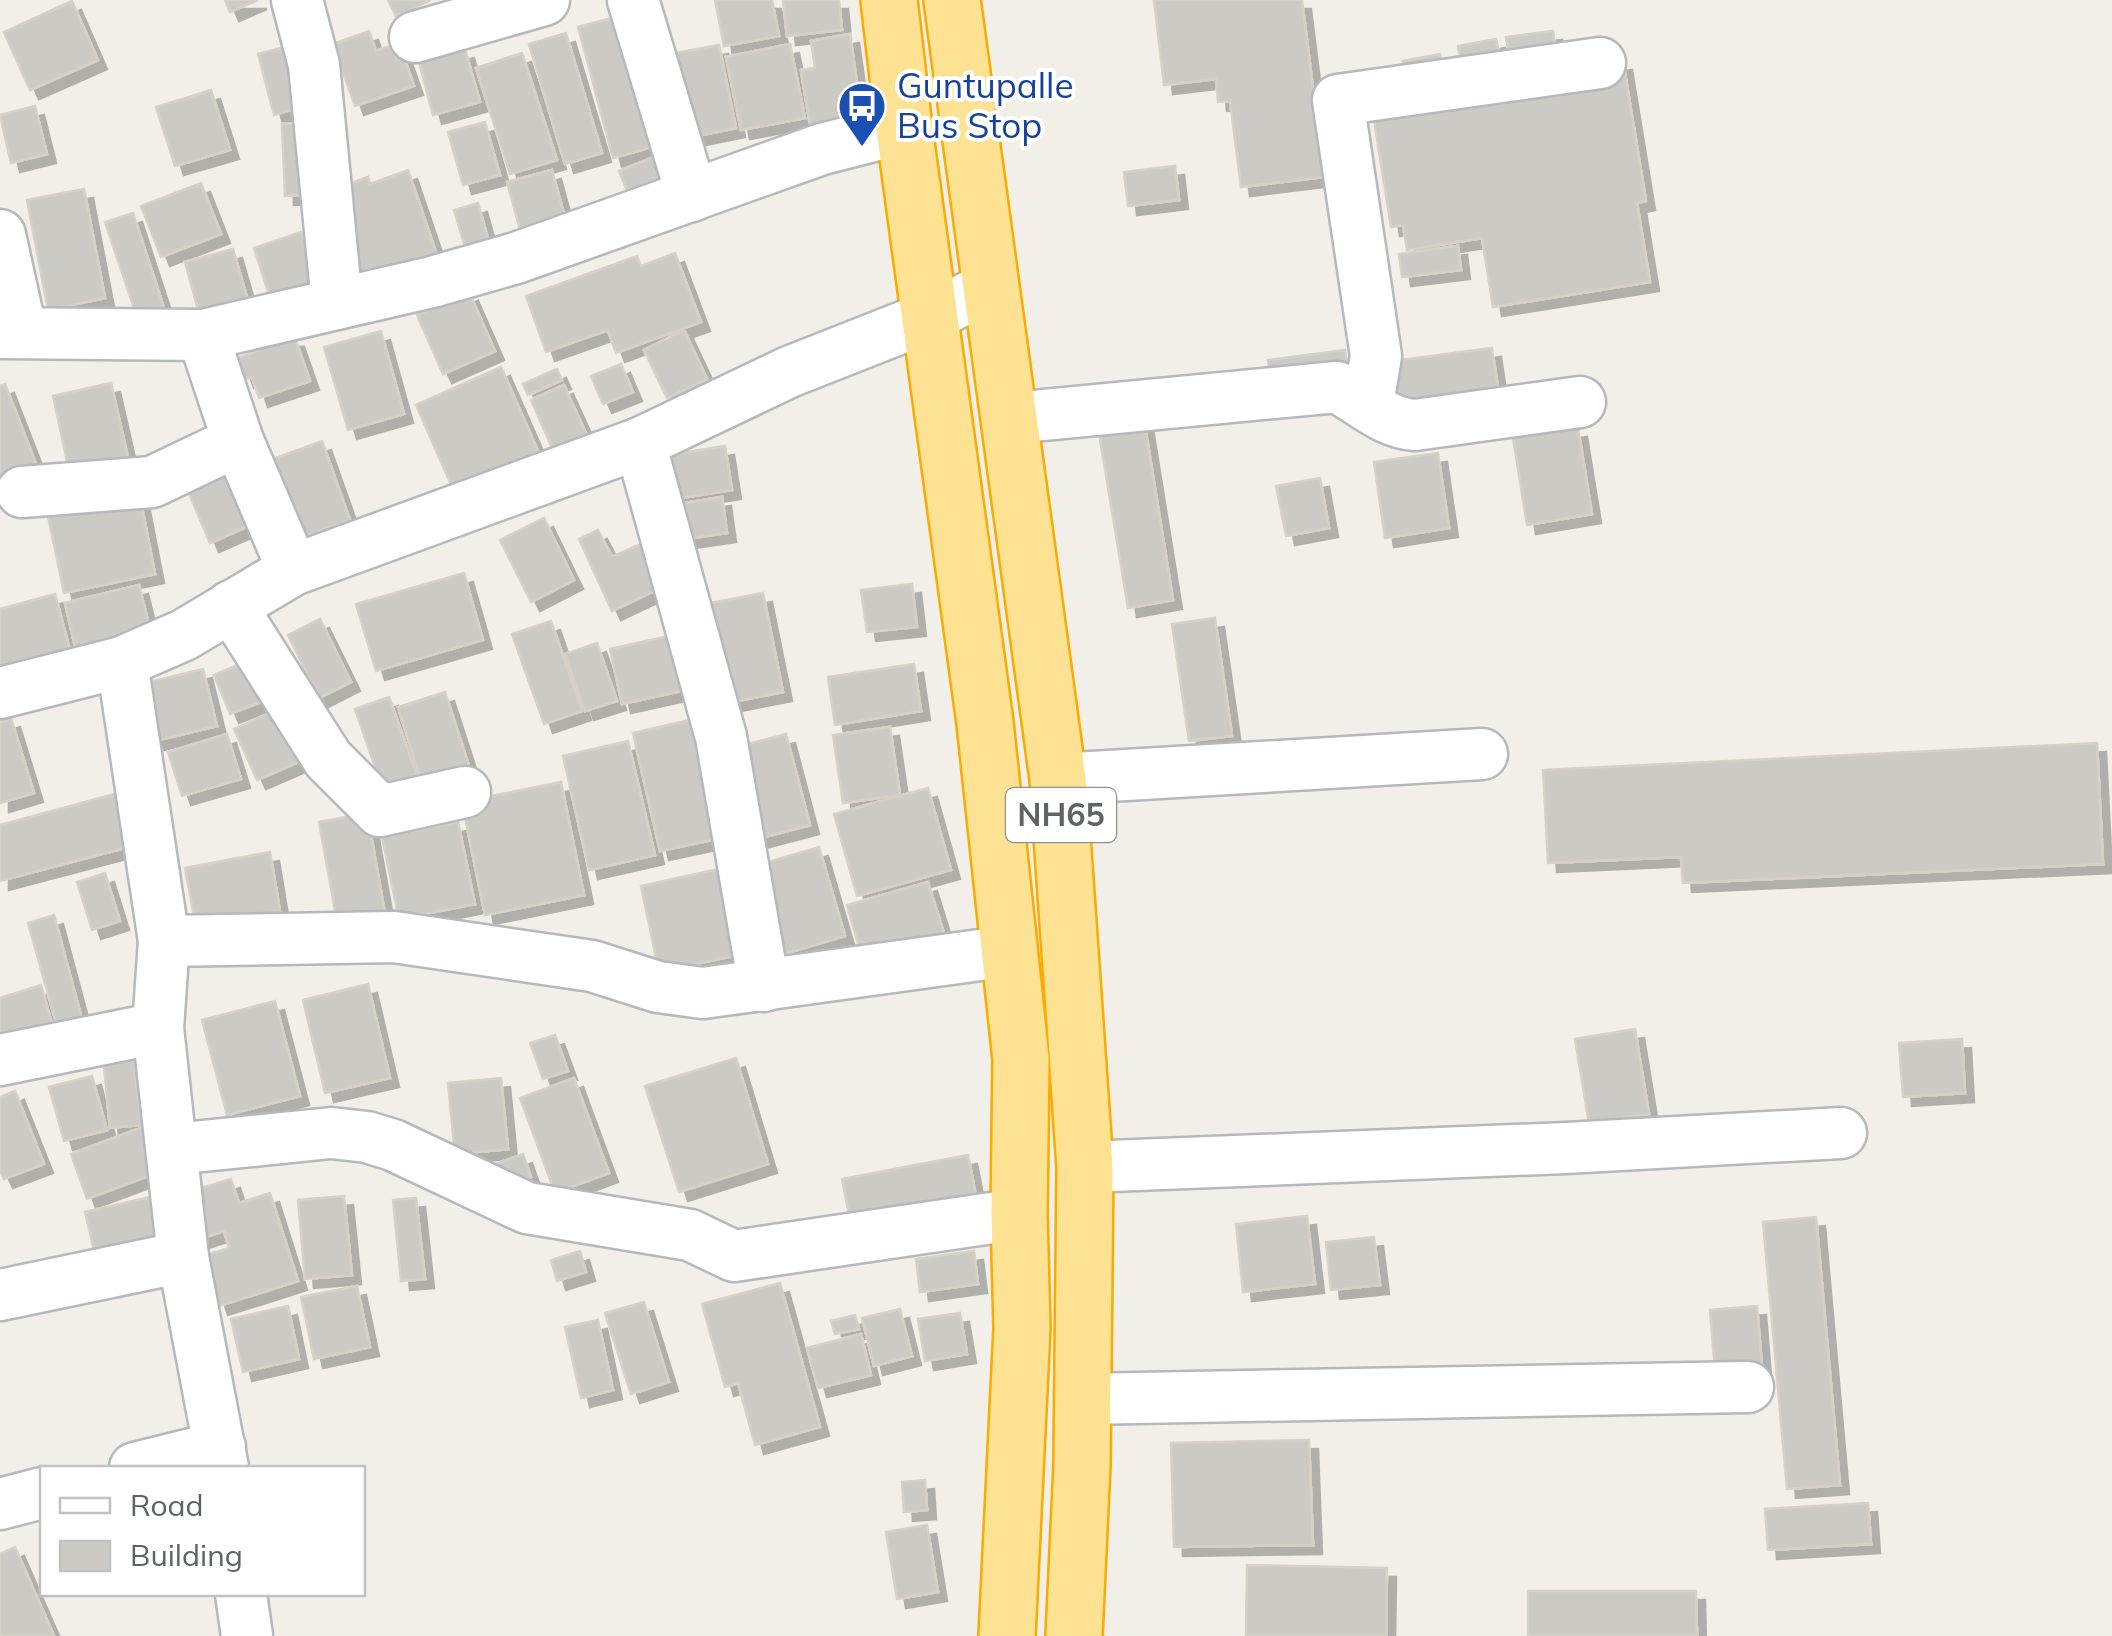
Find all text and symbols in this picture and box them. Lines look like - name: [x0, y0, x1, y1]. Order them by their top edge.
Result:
- place label: Guntupalle Bus Stop: [897, 63, 1073, 147]
- bus stop icon: Guntupalle Bus Stop: [836, 80, 888, 148]
- road number: NH65: [1006, 788, 1116, 842]
- legend: [40, 1466, 365, 1596]
- text: Road: [130, 1486, 204, 1524]
- text: Building: [130, 1536, 243, 1574]

